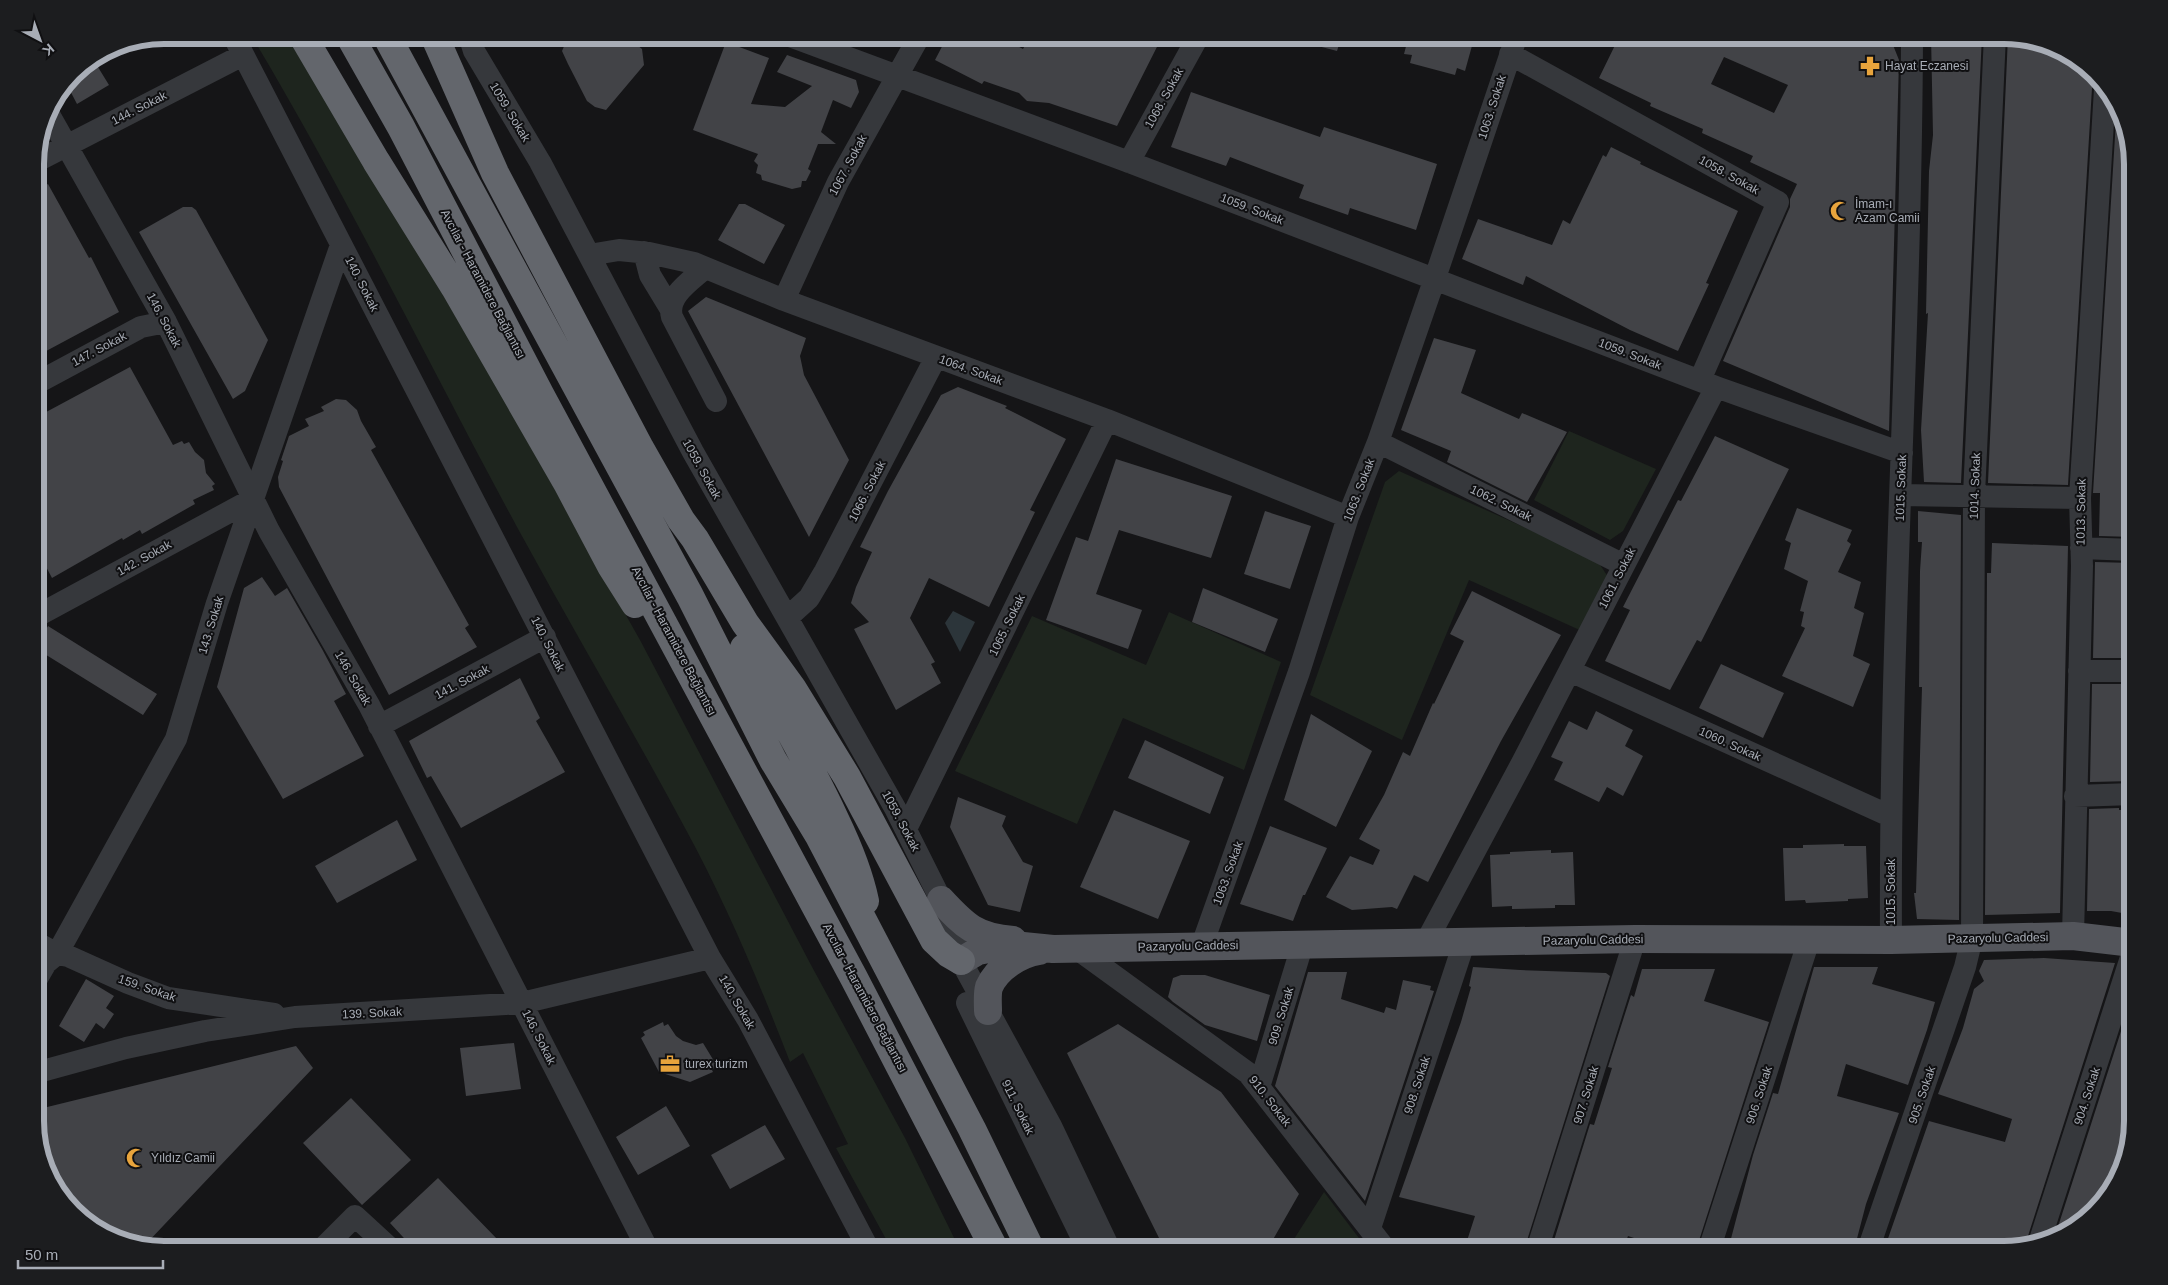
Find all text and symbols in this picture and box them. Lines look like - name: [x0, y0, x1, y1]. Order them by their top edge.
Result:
- north arrow: [15, 15, 65, 65]
- text: K: [39, 40, 58, 59]
- pharmacy icon: Hayat Eczanesi: [1859, 55, 1881, 77]
- place label: Hayat Eczanesi: [1885, 59, 1968, 73]
- street label: 1068. Sokak: [1142, 65, 1187, 131]
- street label: 1063. Sokak: [1475, 72, 1509, 141]
- street label: 1059. Sokak: [487, 80, 534, 145]
- street label: 144. Sokak: [109, 88, 170, 128]
- street label: 1067. Sokak: [826, 131, 870, 198]
- street label: 1058. Sokak: [1696, 153, 1762, 198]
- street label: 1059. Sokak: [1218, 191, 1287, 228]
- place label: İmam-ı Azam Camii: [1855, 197, 1920, 225]
- mosque icon: İmam-ı Azam Camii: [1829, 200, 1851, 222]
- street label: Avcılar - Haramidere Bağlantısı: [438, 207, 528, 361]
- street label: 140. Sokak: [342, 254, 382, 315]
- street label: 146. Sokak: [144, 290, 185, 351]
- street label: 147. Sokak: [69, 328, 130, 369]
- street label: 1059. Sokak: [1596, 336, 1665, 373]
- street label: 1064. Sokak: [937, 352, 1006, 388]
- street label: 1059. Sokak: [680, 436, 725, 502]
- street label: 1014. Sokak: [1967, 451, 1983, 520]
- street label: 1015. Sokak: [1893, 453, 1909, 522]
- street label: 1063. Sokak: [1341, 455, 1378, 524]
- street label: 1066. Sokak: [846, 457, 889, 524]
- street label: 1013. Sokak: [2073, 478, 2089, 545]
- street label: 1062. Sokak: [1468, 482, 1535, 524]
- street label: 142. Sokak: [114, 537, 175, 579]
- street label: 1061. Sokak: [1596, 544, 1639, 611]
- street label: Avcılar - Haramidere Bağlantısı: [629, 564, 719, 718]
- street label: 1065. Sokak: [986, 591, 1028, 658]
- street label: 143. Sokak: [196, 593, 227, 656]
- street label: 140. Sokak: [528, 614, 568, 675]
- street label: 146. Sokak: [332, 648, 375, 708]
- street label: 141. Sokak: [432, 661, 493, 702]
- street label: 1060. Sokak: [1697, 724, 1764, 764]
- street label: 1059. Sokak: [879, 788, 923, 855]
- street label: 1063. Sokak: [1210, 838, 1246, 907]
- street label: 1015. Sokak: [1884, 858, 1898, 925]
- street label: Avcılar - Haramidere Bağlantısı: [820, 921, 910, 1075]
- street label: Pazaryolu Caddesi: [1948, 930, 2048, 946]
- street label: Pazaryolu Caddesi: [1543, 932, 1643, 948]
- street label: Pazaryolu Caddesi: [1138, 938, 1238, 954]
- street label: 159. Sokak: [116, 972, 179, 1005]
- street label: 140. Sokak: [716, 972, 759, 1032]
- street label: 909. Sokak: [1266, 984, 1297, 1047]
- street label: 139. Sokak: [342, 1004, 403, 1022]
- street label: 146. Sokak: [519, 1007, 559, 1068]
- office icon: turex turizm: [659, 1053, 681, 1075]
- street label: 908. Sokak: [1401, 1053, 1433, 1116]
- place label: turex turizm: [685, 1057, 748, 1071]
- street label: 907. Sokak: [1571, 1063, 1602, 1126]
- street label: 906. Sokak: [1743, 1063, 1775, 1126]
- street label: 905. Sokak: [1906, 1063, 1939, 1126]
- street label: 904. Sokak: [2071, 1064, 2103, 1127]
- street label: 910. Sokak: [1246, 1073, 1295, 1130]
- street label: 911. Sokak: [999, 1077, 1038, 1138]
- mosque icon: Yıldız Camii: [125, 1147, 147, 1169]
- place label: Yıldız Camii: [151, 1151, 215, 1165]
- scale bar: [18, 1238, 162, 1270]
- text: 50 m: [25, 1246, 58, 1263]

